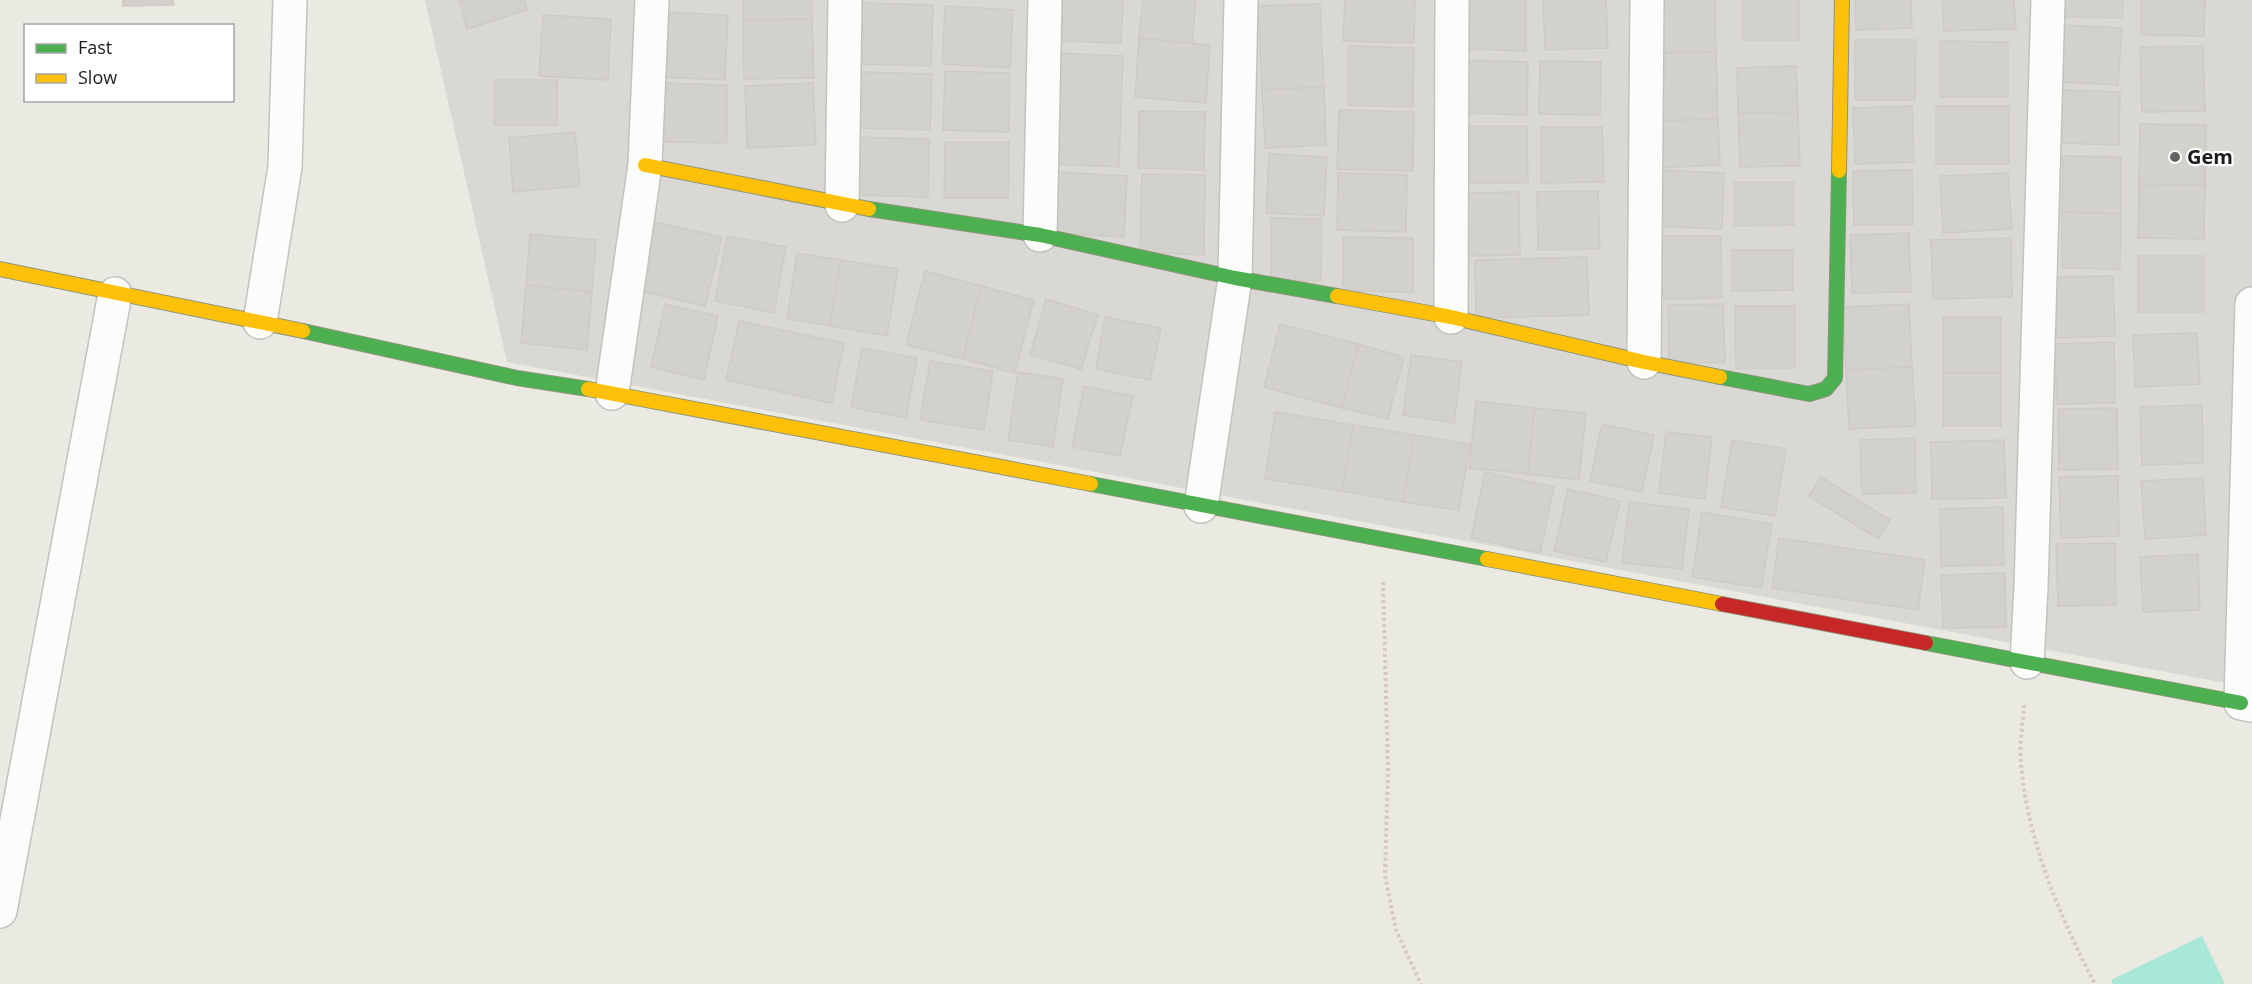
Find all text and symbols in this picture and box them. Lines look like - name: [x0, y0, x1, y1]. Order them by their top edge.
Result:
- legend: [24, 24, 234, 102]
- text: Fast: [78, 35, 112, 59]
- text: Slow: [78, 65, 117, 89]
- place label: Gem: [2187, 143, 2233, 170]
- marker: Gem: [2168, 150, 2182, 164]

